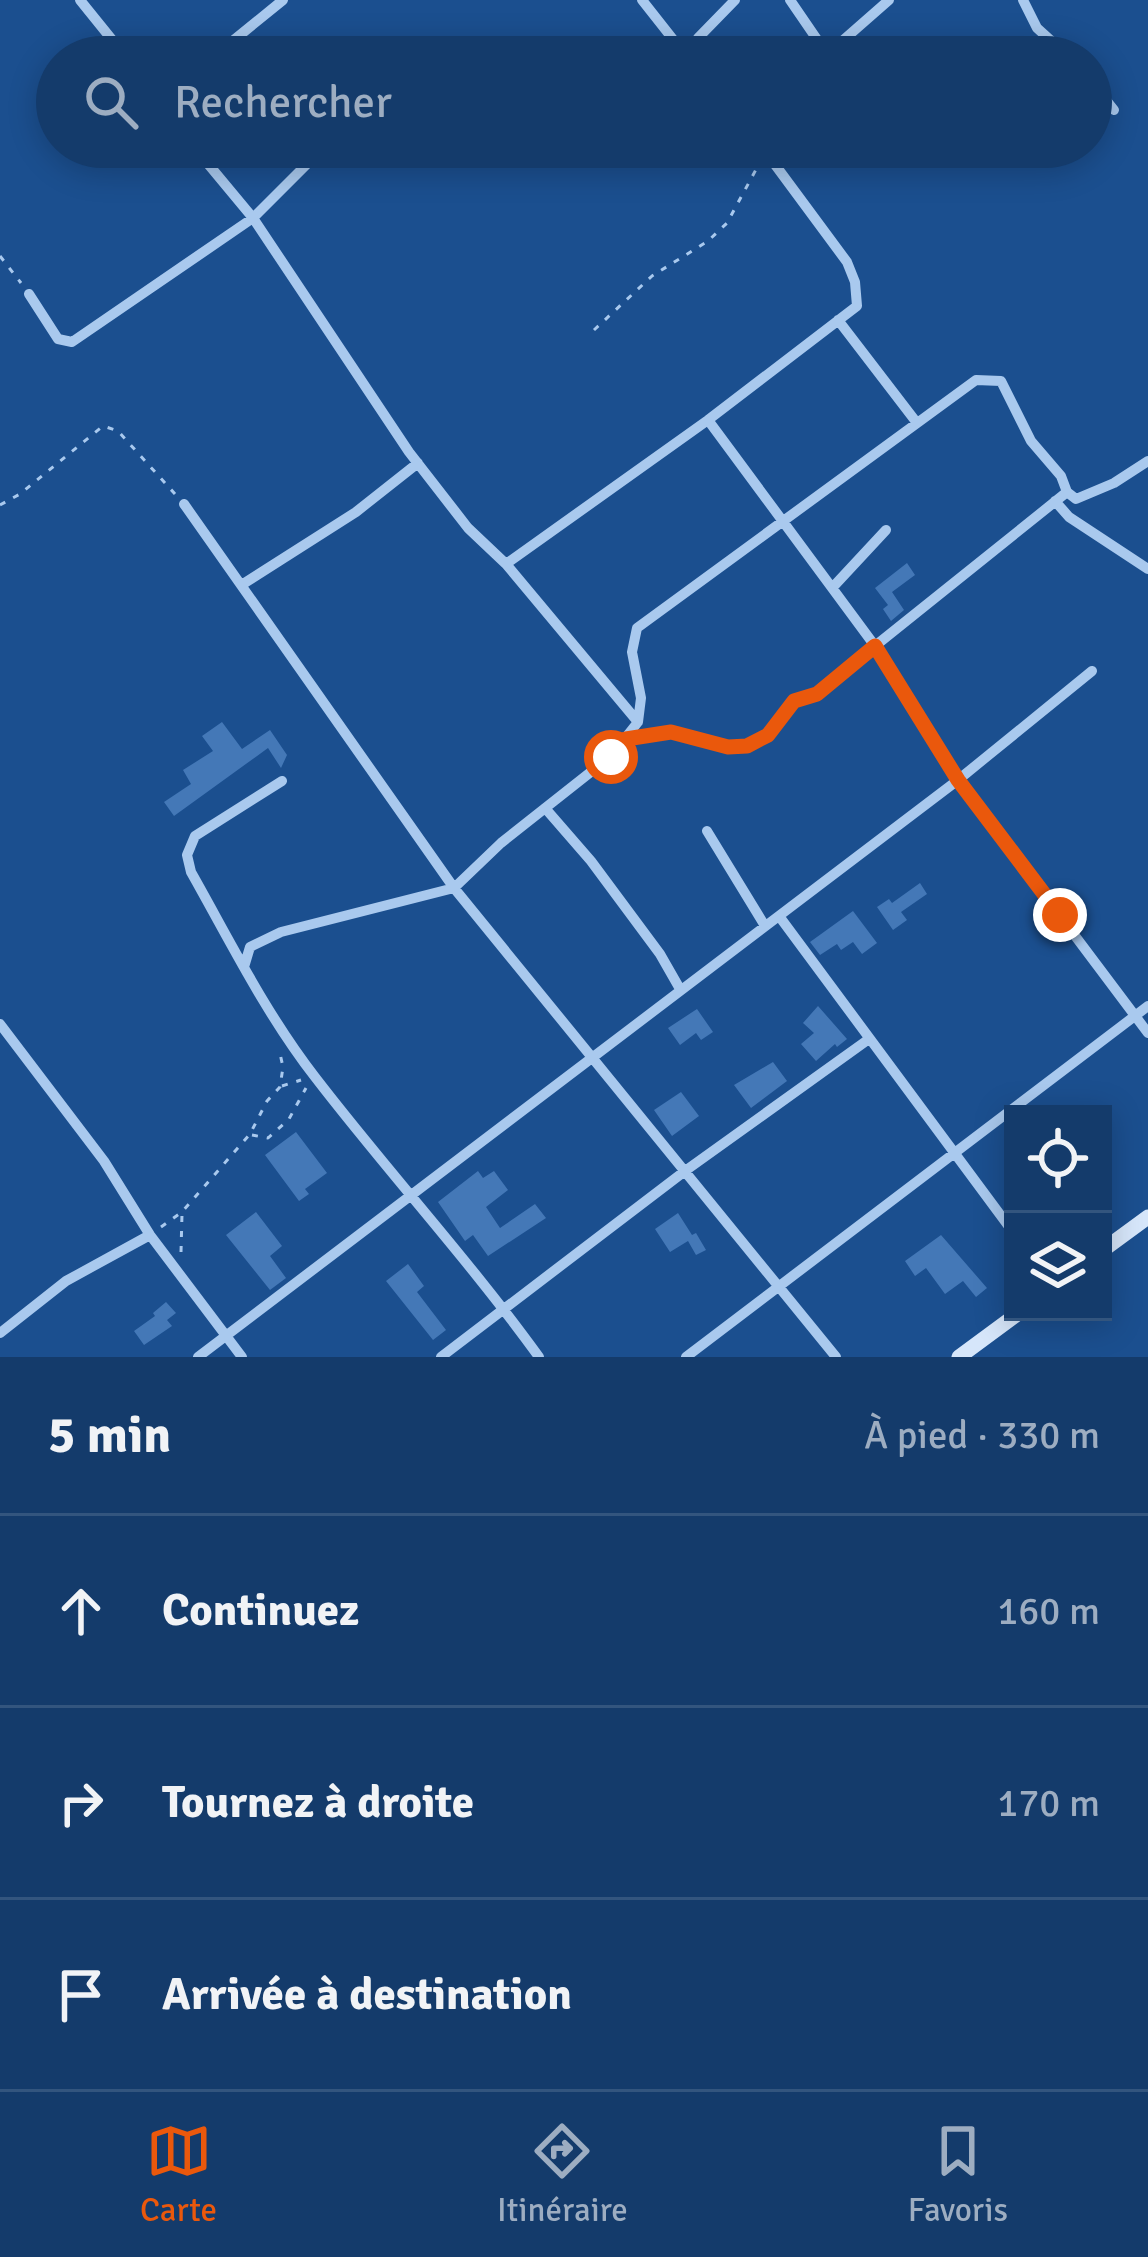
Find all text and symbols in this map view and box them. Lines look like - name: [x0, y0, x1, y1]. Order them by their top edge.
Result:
- search box: [36, 36, 1112, 168]
- icon: search: [78, 69, 144, 135]
- text: Rechercher: [174, 75, 392, 130]
- route start: [584, 730, 638, 784]
- route end: [1033, 888, 1087, 942]
- map controls: [1004, 1105, 1112, 1321]
- button: locate: [1004, 1105, 1112, 1213]
- button: layers: [1004, 1213, 1112, 1321]
- text: 5 min: [48, 1404, 171, 1467]
- text: À pied · 330 m: [864, 1411, 1100, 1459]
- icon: ahead: [48, 1578, 114, 1644]
- text: Continuez: [162, 1583, 359, 1638]
- text: 160 m: [997, 1587, 1100, 1635]
- icon: right: [48, 1770, 114, 1836]
- text: Tournez à droite: [162, 1775, 474, 1830]
- text: 170 m: [997, 1779, 1100, 1827]
- icon: arrive: [48, 1962, 114, 2028]
- text: Arrivée à destination: [162, 1967, 572, 2022]
- tab: Carte: [140, 2118, 217, 2231]
- tab: Itinéraire: [497, 2118, 628, 2231]
- tab: Favoris: [908, 2118, 1008, 2231]

